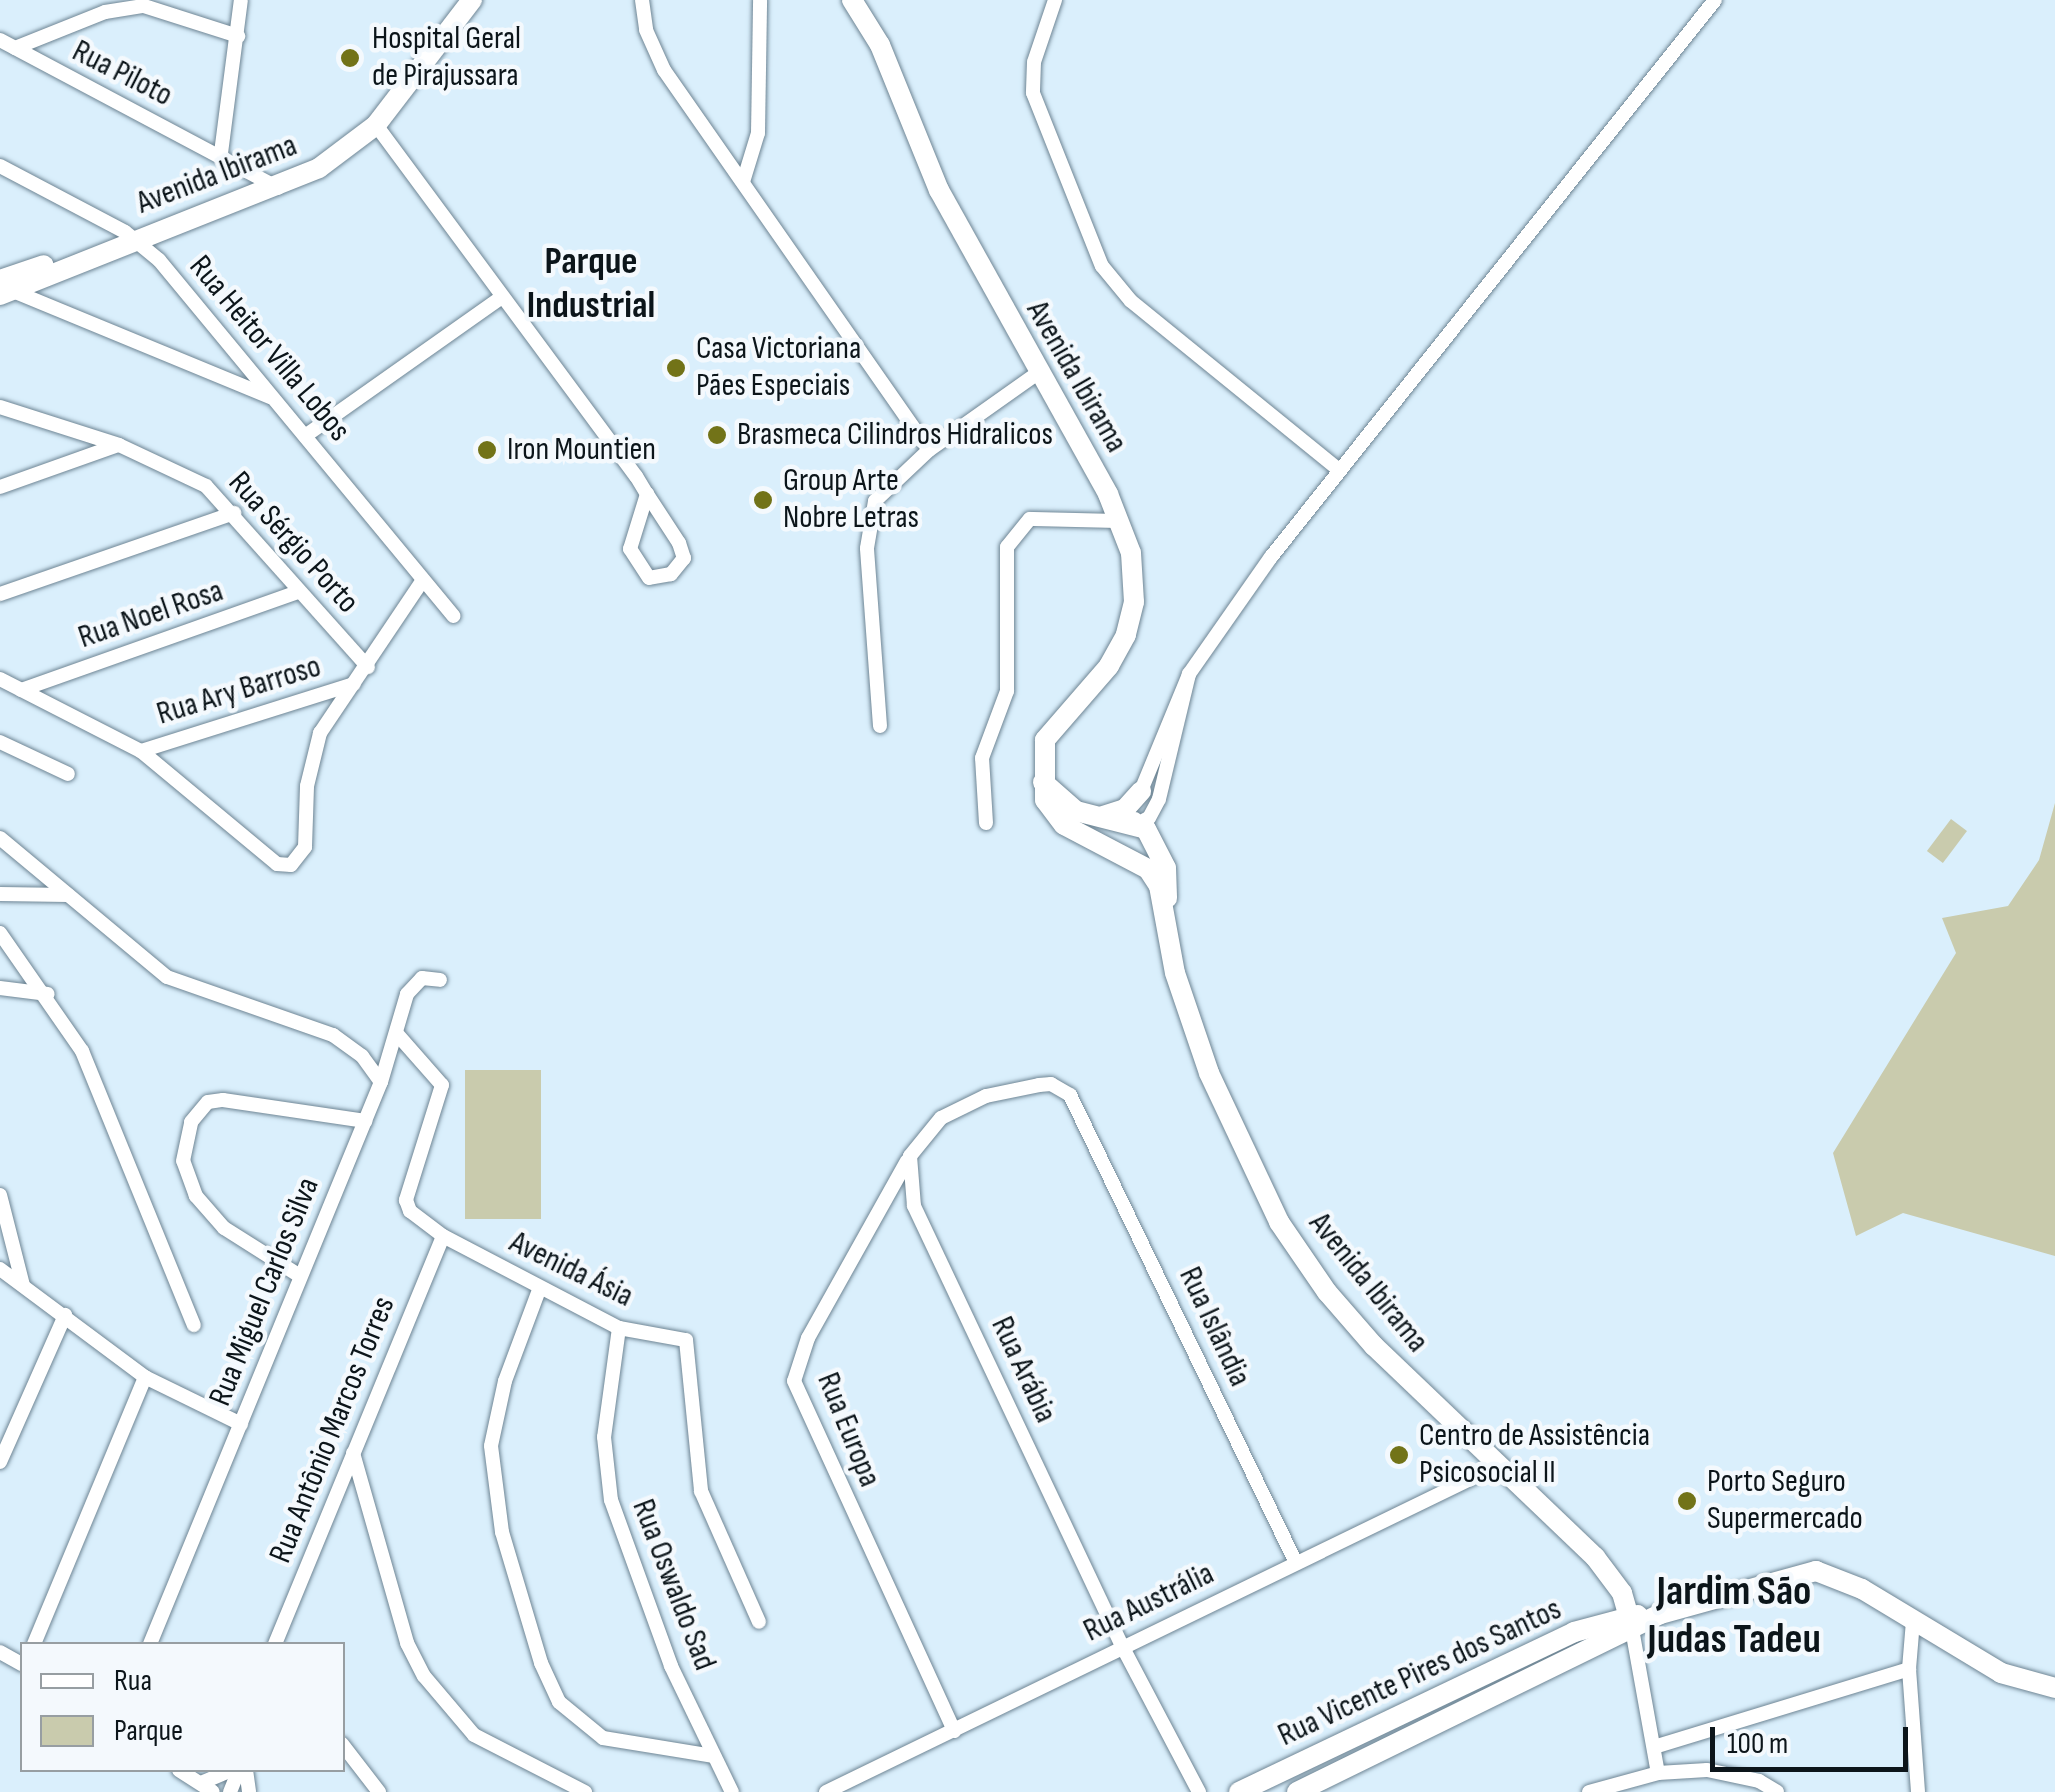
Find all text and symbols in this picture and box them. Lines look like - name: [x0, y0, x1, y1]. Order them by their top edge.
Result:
- place label: Hospital Geral de Pirajussara: [372, 21, 521, 96]
- street label: Rua Piloto: [66, 33, 178, 115]
- marker: Hospital Geral de Pirajussara: [337, 45, 363, 71]
- street label: Avenida Ibirama: [132, 127, 302, 223]
- district label: Parque Industrial: [527, 239, 655, 328]
- street label: Rua Heitor Villa Lobos: [180, 248, 358, 450]
- street label: Avenida Ibirama: [1017, 295, 1135, 459]
- place label: Casa Victoriana Pães Especiais: [696, 331, 861, 406]
- marker: Casa Victoriana Pães Especiais: [665, 357, 687, 379]
- place label: Brasmeca Cilindros Hidralicos: [737, 416, 1053, 454]
- marker: Brasmeca Cilindros Hidralicos: [706, 424, 728, 446]
- place label: Iron Mountien: [507, 431, 656, 469]
- marker: Iron Mountien: [476, 439, 498, 461]
- place label: Group Arte Nobre Letras: [783, 463, 919, 538]
- street label: Rua Sérgio Porto: [220, 465, 366, 621]
- marker: Group Arte Nobre Letras: [752, 489, 774, 511]
- street label: Rua Noel Rosa: [74, 572, 228, 658]
- street label: Rua Ary Barroso: [152, 648, 326, 734]
- street label: Rua Miguel Carlos Silva: [202, 1172, 328, 1412]
- street label: Avenida Ibirama: [1300, 1206, 1436, 1360]
- street label: Avenida Ásia: [503, 1224, 639, 1316]
- street label: Rua Islândia: [1170, 1261, 1258, 1393]
- street label: Rua Antônio Marcos Torres: [262, 1291, 404, 1569]
- street label: Rua Arábia: [982, 1311, 1064, 1429]
- street label: Rua Europa: [808, 1367, 888, 1493]
- place label: Centro de Assistência Psicosocial II: [1419, 1418, 1650, 1493]
- marker: Centro de Assistência Psicosocial II: [1388, 1444, 1410, 1466]
- place label: Porto Seguro Supermercado: [1707, 1464, 1863, 1539]
- marker: Porto Seguro Supermercado: [1676, 1490, 1698, 1512]
- street label: Rua Oswaldo Sad: [623, 1494, 723, 1676]
- street label: Rua Austrália: [1078, 1555, 1220, 1651]
- district label: Jardim São Judas Tadeu: [1647, 1567, 1821, 1665]
- street label: Rua Vicente Pires dos Santos: [1272, 1591, 1568, 1755]
- legend: [20, 1642, 345, 1772]
- text: Rua: [114, 1663, 152, 1699]
- scale bar: [1715, 1707, 1912, 1769]
- text: Parque: [114, 1713, 183, 1749]
- text: 100 m: [1727, 1726, 1788, 1762]

